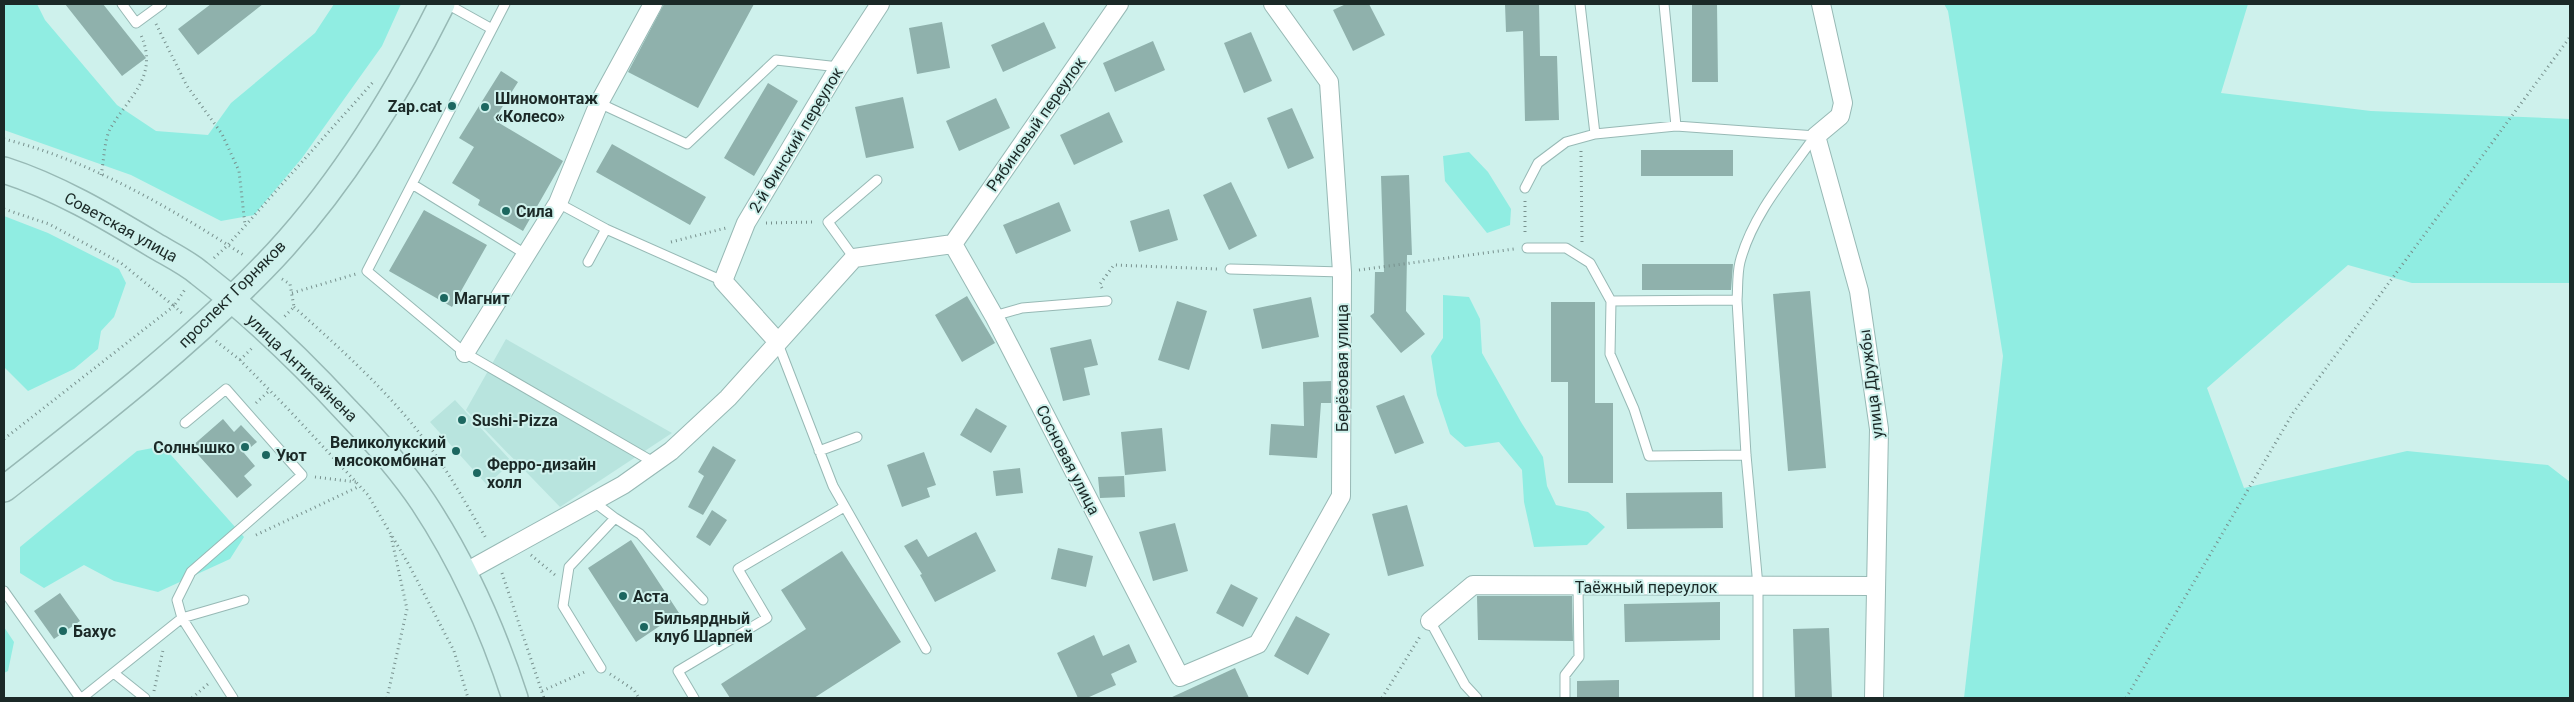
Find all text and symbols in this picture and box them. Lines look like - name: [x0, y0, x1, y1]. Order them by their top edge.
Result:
- street label: Рябиновый переулок: [983, 53, 1090, 195]
- street label: 2-й Финский переулок: [745, 64, 847, 216]
- place label: Шиномонтаж «Колесо»: [495, 89, 598, 126]
- place label: Zap.cat: [388, 97, 443, 116]
- marker: Zap.cat: [446, 100, 458, 112]
- marker: Шиномонтаж «Колесо»: [479, 101, 491, 113]
- street label: Советская улица: [61, 188, 181, 266]
- place label: Сила: [516, 202, 554, 221]
- marker: Сила: [500, 205, 512, 217]
- street label: проспект Горняков: [174, 236, 290, 352]
- place label: Магнит: [454, 289, 510, 308]
- marker: Магнит: [438, 292, 450, 304]
- street label: Берёзовая улица: [1333, 304, 1352, 432]
- street label: улица Антикайнена: [243, 310, 361, 426]
- street label: улица Дружбы: [1855, 328, 1887, 440]
- street label: Сосновая улица: [1032, 402, 1104, 518]
- place label: Sushi-Pizza: [472, 411, 558, 430]
- marker: Sushi-Pizza: [456, 414, 468, 426]
- place label: Великолукский мясокомбинат: [330, 433, 446, 470]
- place label: Солнышко: [153, 438, 235, 457]
- marker: Солнышко: [239, 441, 251, 453]
- marker: Великолукский мясокомбинат: [450, 445, 462, 457]
- place label: Уют: [276, 446, 307, 465]
- marker: Уют: [260, 449, 272, 461]
- place label: Ферро-дизайн холл: [487, 455, 596, 492]
- marker: Ферро-дизайн холл: [471, 467, 483, 479]
- street label: Таёжный переулок: [1575, 578, 1718, 597]
- place label: Аста: [633, 587, 669, 606]
- marker: Аста: [617, 590, 629, 602]
- place label: Бильярдный клуб Шарпей: [654, 609, 753, 646]
- marker: Бильярдный клуб Шарпей: [638, 621, 650, 633]
- place label: Бахуc: [73, 622, 116, 641]
- marker: Бахуc: [57, 625, 69, 637]

